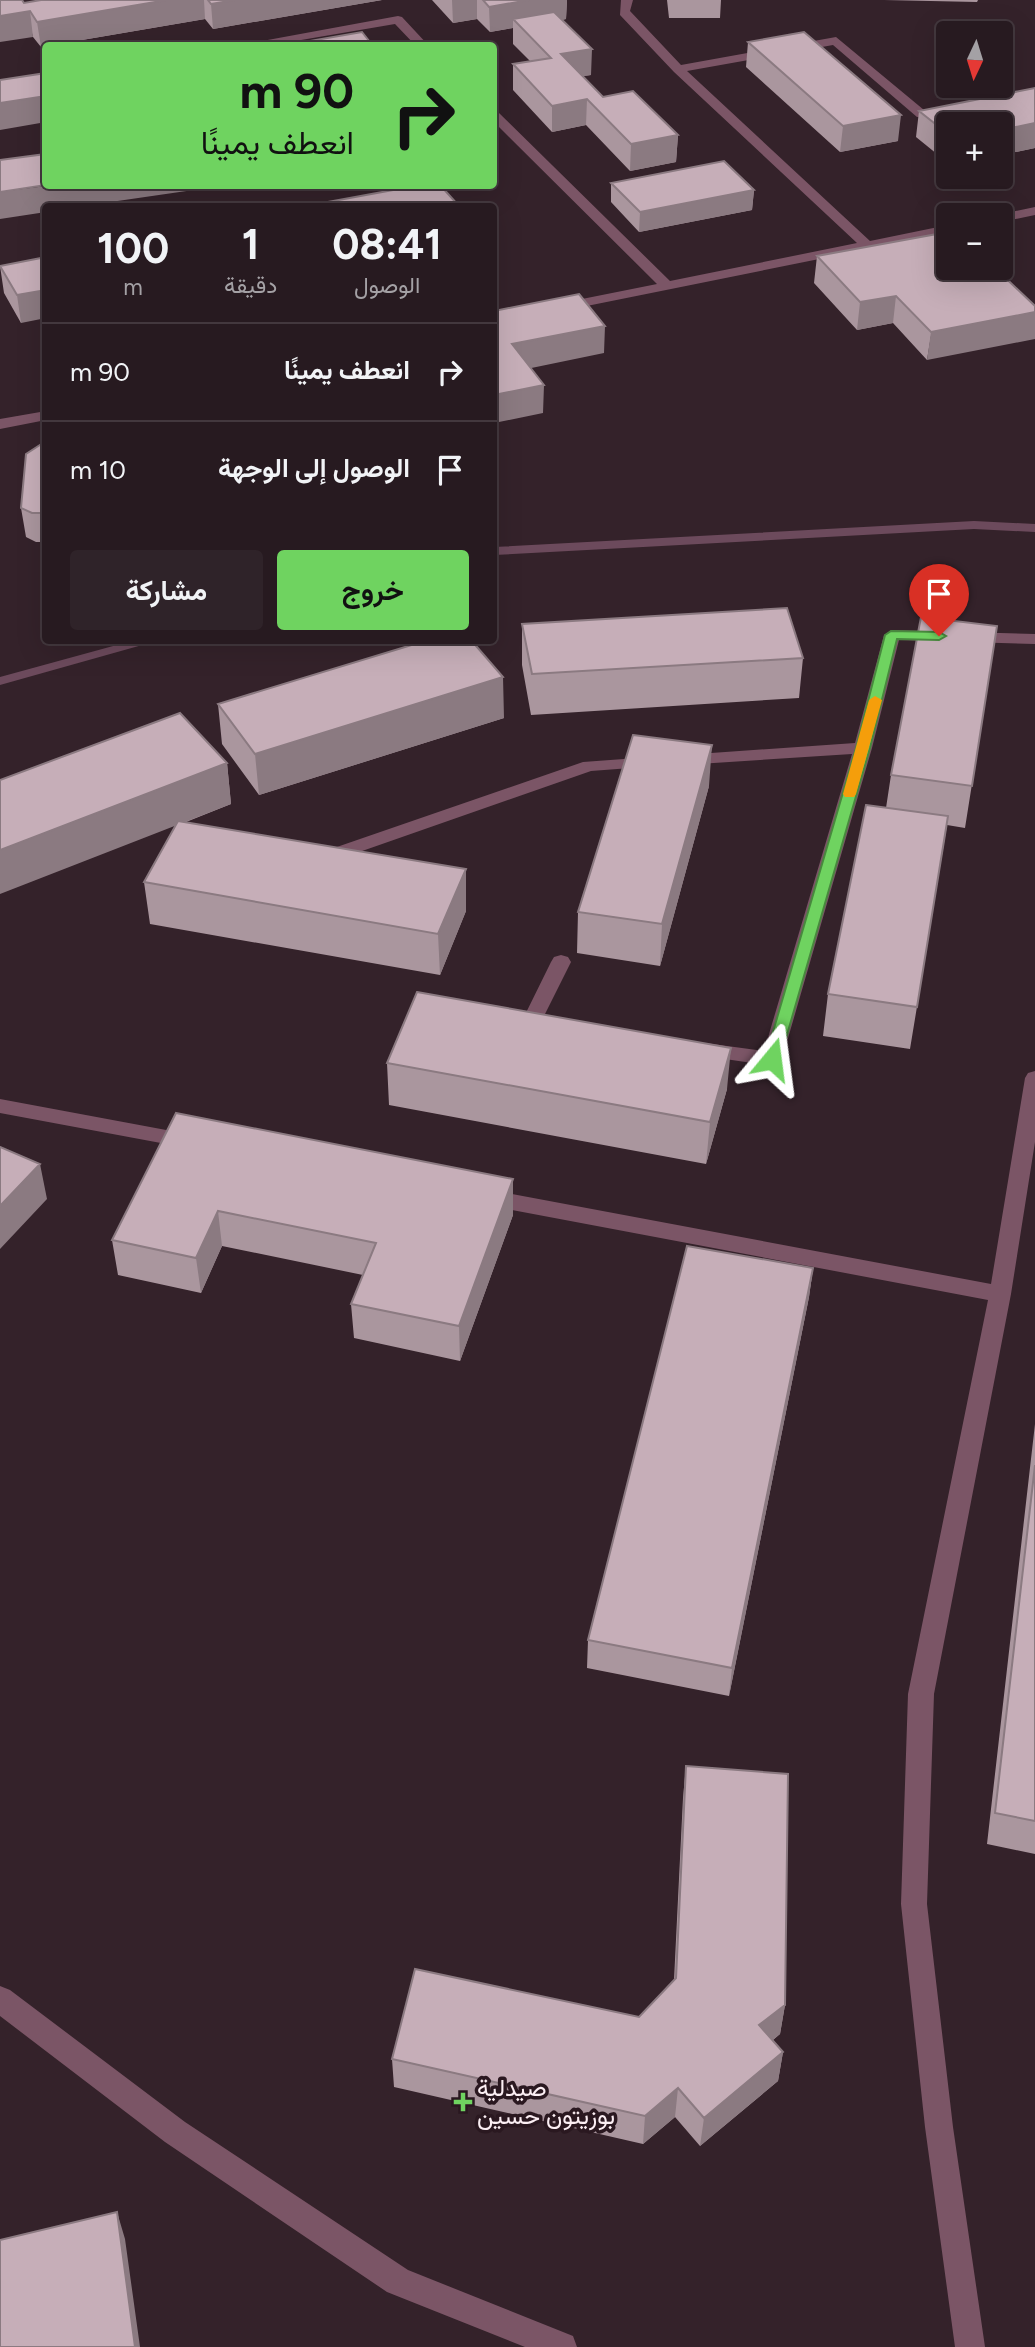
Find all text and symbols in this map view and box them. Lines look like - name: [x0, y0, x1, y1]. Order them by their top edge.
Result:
- north arrow: [936, 21, 1013, 98]
- map controls: [936, 21, 1013, 280]
- text: 90 m: [239, 61, 354, 120]
- icon: right: [378, 70, 469, 161]
- button: +: [936, 112, 1013, 189]
- text: انعطف يمينًا: [201, 124, 354, 162]
- button: −: [936, 203, 1013, 280]
- text: 1: [242, 219, 260, 270]
- text: 08:41: [332, 219, 442, 270]
- text: 100: [97, 223, 169, 274]
- text: دقيقة: [224, 271, 277, 299]
- text: الوصول: [354, 271, 420, 299]
- text: m: [123, 273, 143, 301]
- icon: right: [431, 353, 469, 391]
- text: انعطف يمينًا: [284, 354, 410, 386]
- text: 90 m: [70, 356, 130, 388]
- icon: arrive: [431, 451, 469, 489]
- text: الوصول إلى الوجهة: [218, 452, 410, 484]
- text: 10 m: [70, 454, 126, 486]
- button: مشاركة: [70, 550, 263, 630]
- button: خروج: [277, 550, 469, 630]
- pin: [909, 564, 969, 636]
- icon: arrive: [920, 575, 958, 613]
- position arrow: [735, 1022, 809, 1096]
- place label: صيدلية بوزيتون حسين: [477, 2073, 615, 2131]
- marker: صيدلية بوزيتون حسين: [455, 2094, 471, 2110]

